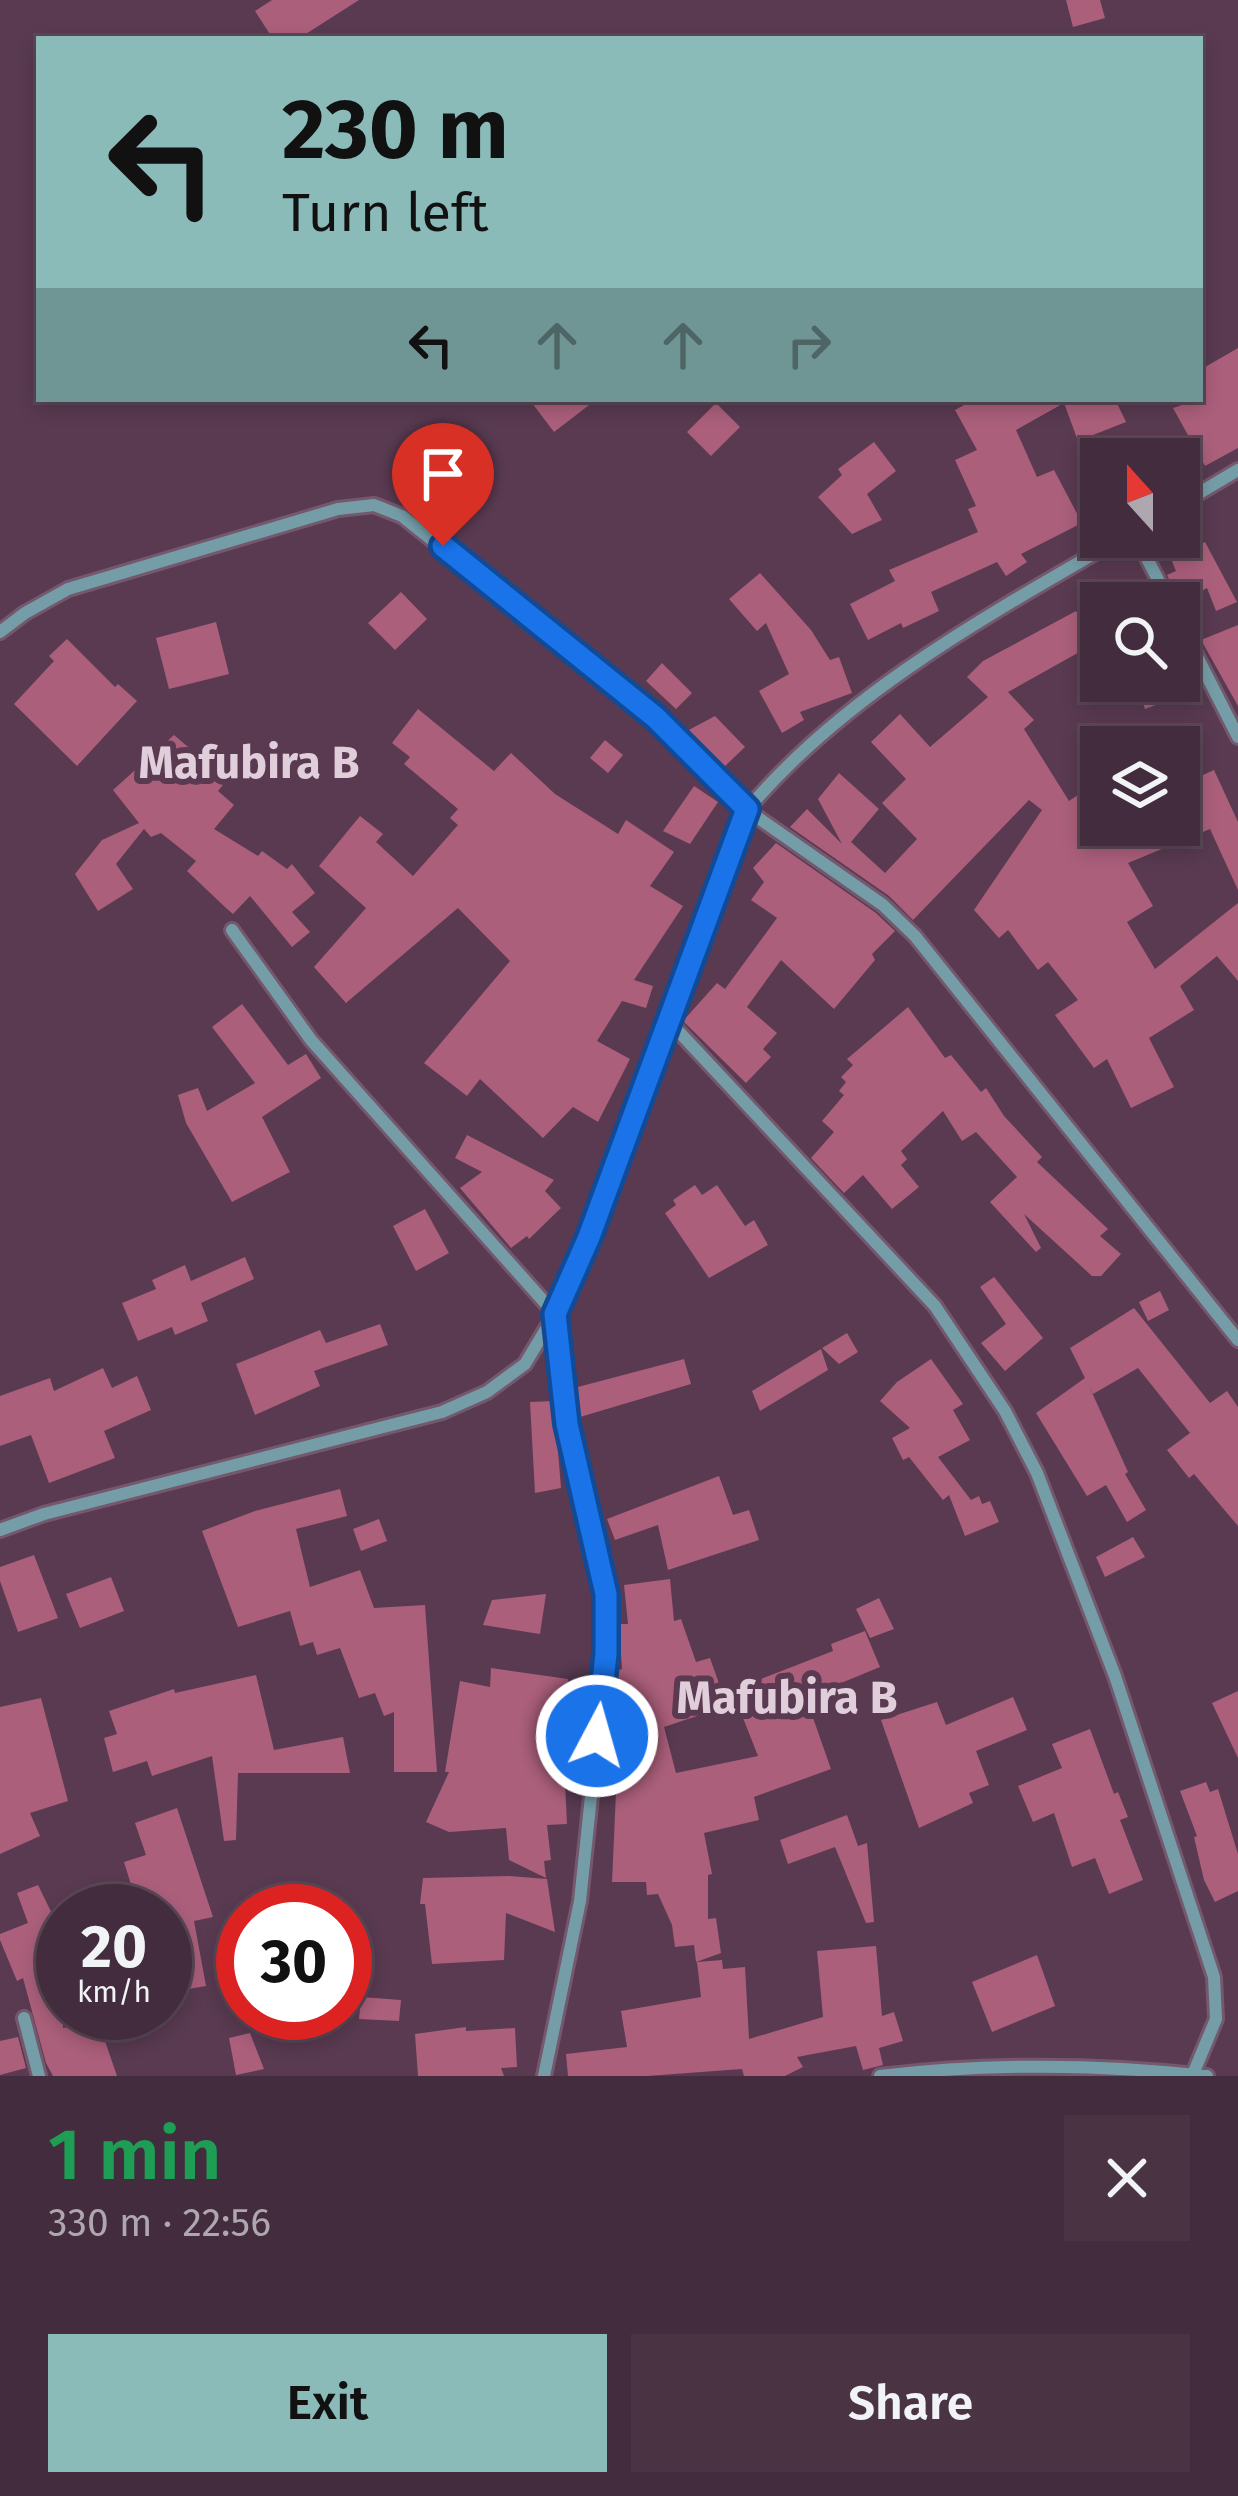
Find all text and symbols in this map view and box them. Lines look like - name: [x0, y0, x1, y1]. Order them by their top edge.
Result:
- text: 230 m: [282, 79, 509, 180]
- icon: left: [84, 84, 240, 240]
- text: Turn left: [282, 181, 489, 245]
- icon: left: [398, 312, 464, 378]
- icon: ahead: [524, 312, 590, 378]
- icon: ahead: [650, 312, 716, 378]
- icon: right: [776, 312, 842, 378]
- pin: [392, 423, 494, 546]
- north arrow: [1080, 438, 1200, 558]
- map controls: [1080, 438, 1200, 846]
- icon: arrive: [410, 441, 476, 507]
- button: search: [1080, 582, 1200, 702]
- button: layers: [1080, 726, 1200, 846]
- district label: Mafubira B: [139, 736, 359, 790]
- district label: Mafubira B: [677, 1671, 897, 1725]
- position arrow: [534, 1673, 660, 1799]
- speed limit sign: 30: [216, 1884, 372, 2040]
- text: 20: [81, 1911, 147, 1983]
- text: km/h: [77, 1974, 151, 2010]
- text: 1 min: [48, 2112, 221, 2198]
- button: close: [1064, 2115, 1190, 2241]
- text: 330 m · 22:56: [48, 2200, 271, 2246]
- button: Exit: [48, 2334, 607, 2472]
- button: Share: [631, 2334, 1190, 2472]

